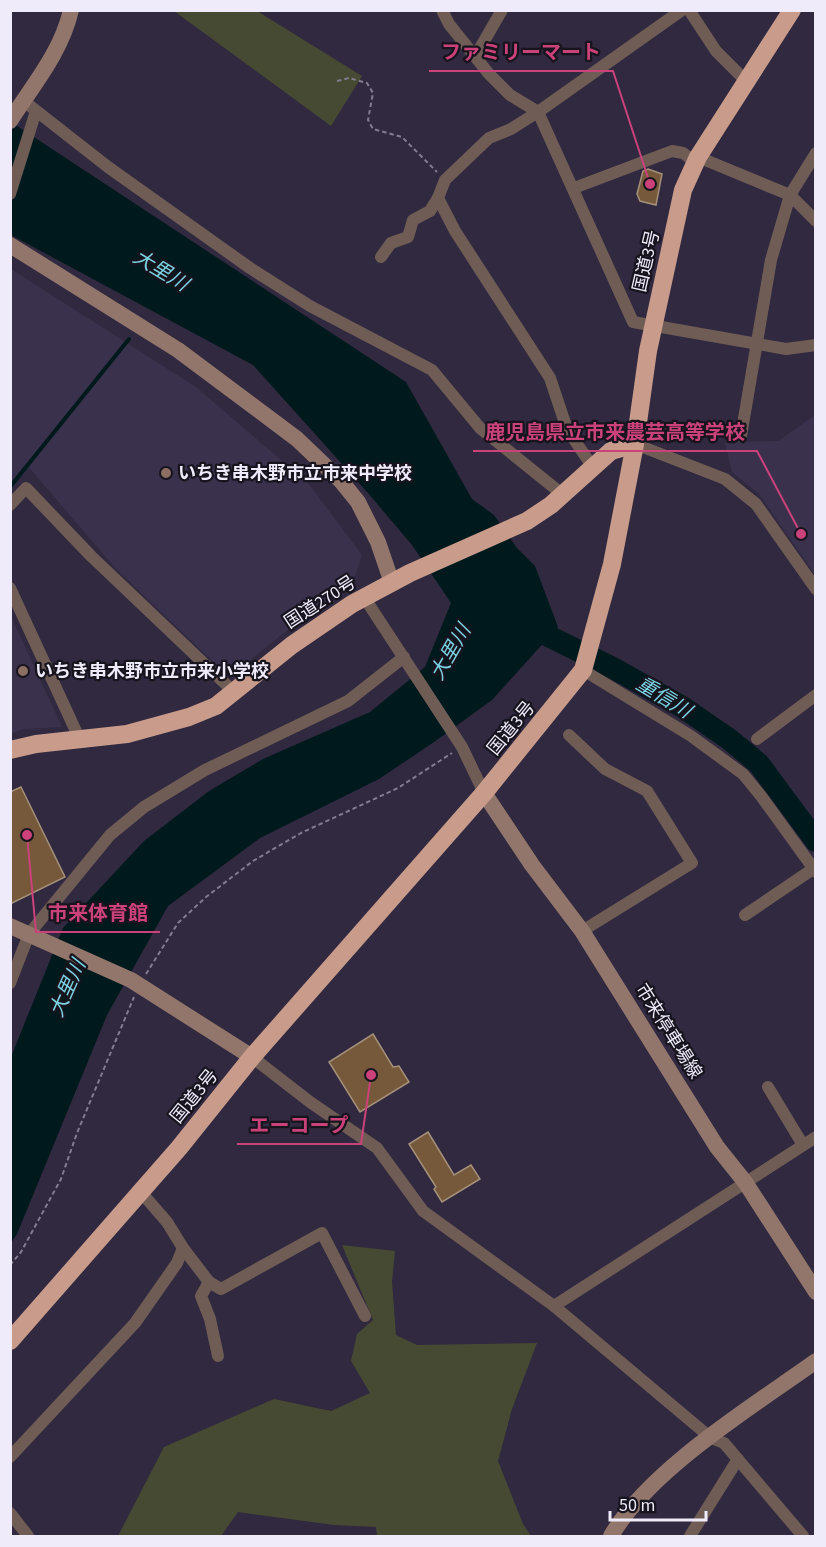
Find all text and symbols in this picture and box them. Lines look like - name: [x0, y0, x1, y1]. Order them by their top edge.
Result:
- callout: ファミリーマート: [429, 33, 613, 71]
- text: ファミリーマート: [441, 39, 601, 67]
- street label: 国道3号: [627, 228, 666, 295]
- water label: 大里川: [128, 243, 195, 299]
- callout: 鹿児島県立市来農芸高等学校: [473, 413, 757, 451]
- text: 鹿児島県立市来農芸高等学校: [485, 419, 745, 447]
- place label: いちき串木野市立市来中学校: [178, 461, 412, 486]
- marker: いちき串木野市立市来中学校: [159, 466, 173, 480]
- street label: 国道270号: [280, 570, 361, 635]
- water label: 大里川: [424, 618, 479, 685]
- place label: いちき串木野市立市来小学校: [35, 659, 269, 684]
- marker: いちき串木野市立市来小学校: [16, 664, 30, 678]
- water label: 重信川: [631, 670, 698, 726]
- street label: 国道3号: [482, 696, 541, 761]
- callout: 市来体育館: [36, 894, 160, 932]
- text: 市来体育館: [48, 900, 148, 928]
- water label: 大里川: [43, 953, 94, 1022]
- street label: 市来停車場線: [629, 979, 708, 1084]
- street label: 国道3号: [165, 1064, 224, 1129]
- callout: エーコープ: [237, 1106, 361, 1144]
- text: エーコープ: [250, 1112, 348, 1140]
- scale bar: [610, 1484, 706, 1522]
- text: 50 m: [619, 1493, 655, 1518]

